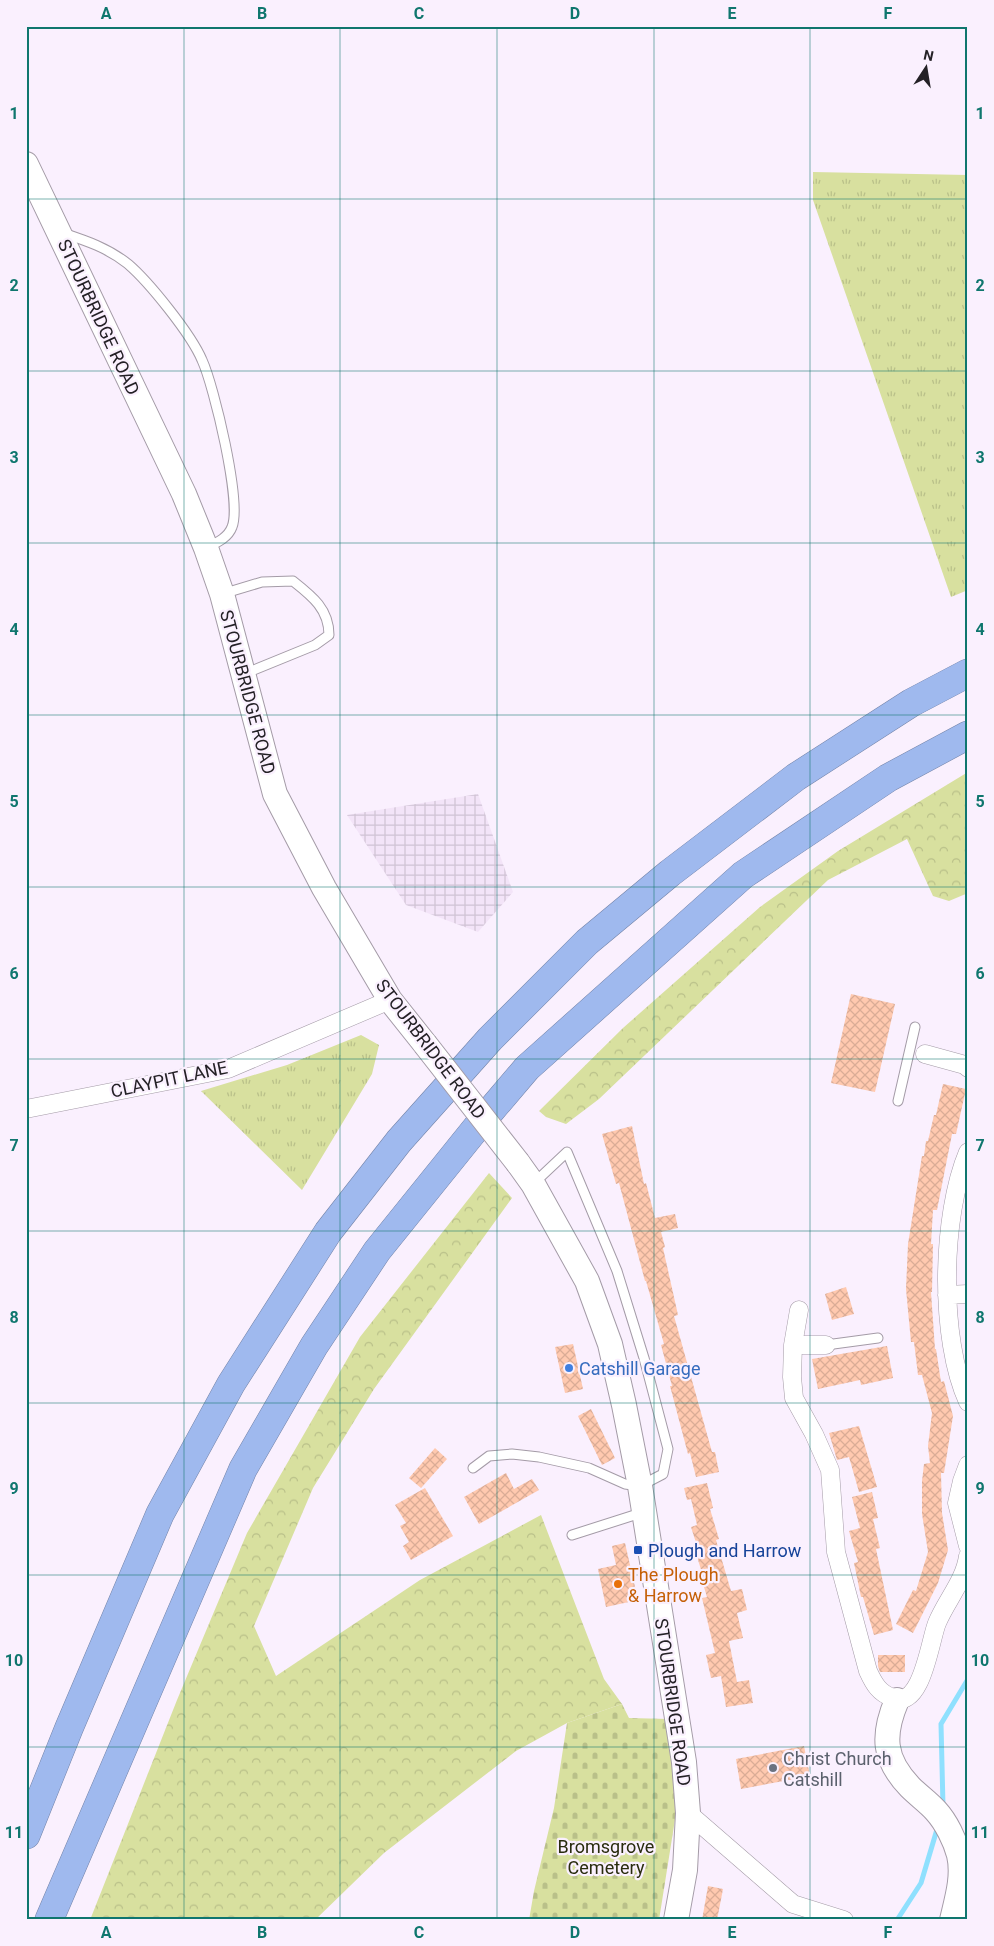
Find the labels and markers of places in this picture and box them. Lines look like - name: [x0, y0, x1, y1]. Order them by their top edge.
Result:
- place label: Catshill Garage: [579, 1358, 700, 1379]
- marker: Catshill Garage: [563, 1362, 575, 1374]
- place label: Plough and Harrow: [648, 1540, 802, 1561]
- marker: Plough and Harrow: [632, 1544, 644, 1556]
- place label: The Plough & Harrow: [628, 1564, 719, 1606]
- marker: The Plough & Harrow: [612, 1578, 624, 1590]
- place label: Christ Church Catshill: [783, 1748, 892, 1790]
- marker: Christ Church Catshill: [767, 1762, 779, 1774]

